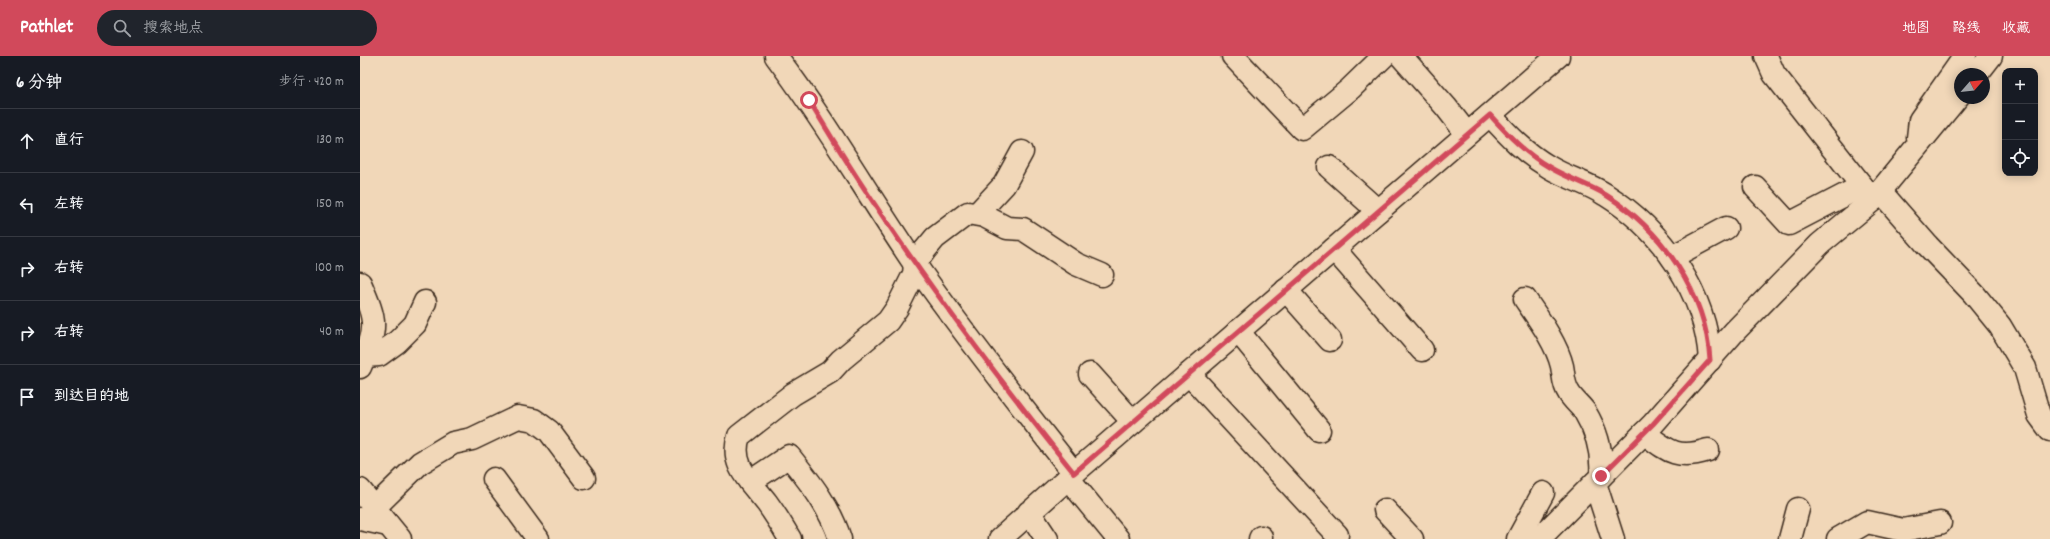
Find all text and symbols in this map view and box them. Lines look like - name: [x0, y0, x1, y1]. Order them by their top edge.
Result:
- search box: [97, 10, 377, 46]
- text: Pathlet: [20, 15, 73, 42]
- icon: search: [111, 17, 133, 39]
- text: 搜索地点: [143, 18, 203, 40]
- text: 地图: [1902, 19, 1930, 39]
- text: 路线: [1952, 19, 1980, 39]
- text: 收藏: [2002, 19, 2030, 39]
- north arrow: [1954, 68, 1990, 104]
- map controls: [2002, 68, 2038, 176]
- button: +: [2002, 68, 2038, 104]
- text: 6 分钟: [16, 72, 62, 96]
- text: 步行 · 420 m: [279, 73, 344, 92]
- route start: [800, 91, 818, 109]
- button: −: [2002, 104, 2038, 140]
- icon: ahead: [16, 130, 38, 152]
- text: 直行: [54, 130, 84, 152]
- text: 130 m: [316, 131, 344, 150]
- button: locate: [2002, 140, 2038, 176]
- icon: left: [16, 194, 38, 216]
- text: 左转: [54, 194, 84, 216]
- text: 150 m: [316, 195, 344, 214]
- icon: right: [16, 258, 38, 280]
- text: 右转: [54, 258, 84, 280]
- text: 100 m: [315, 259, 344, 278]
- icon: right: [16, 322, 38, 344]
- text: 右转: [54, 322, 84, 344]
- text: 40 m: [320, 323, 344, 342]
- icon: arrive: [16, 386, 38, 408]
- text: 到达目的地: [54, 386, 129, 408]
- route end: [1592, 467, 1610, 485]

